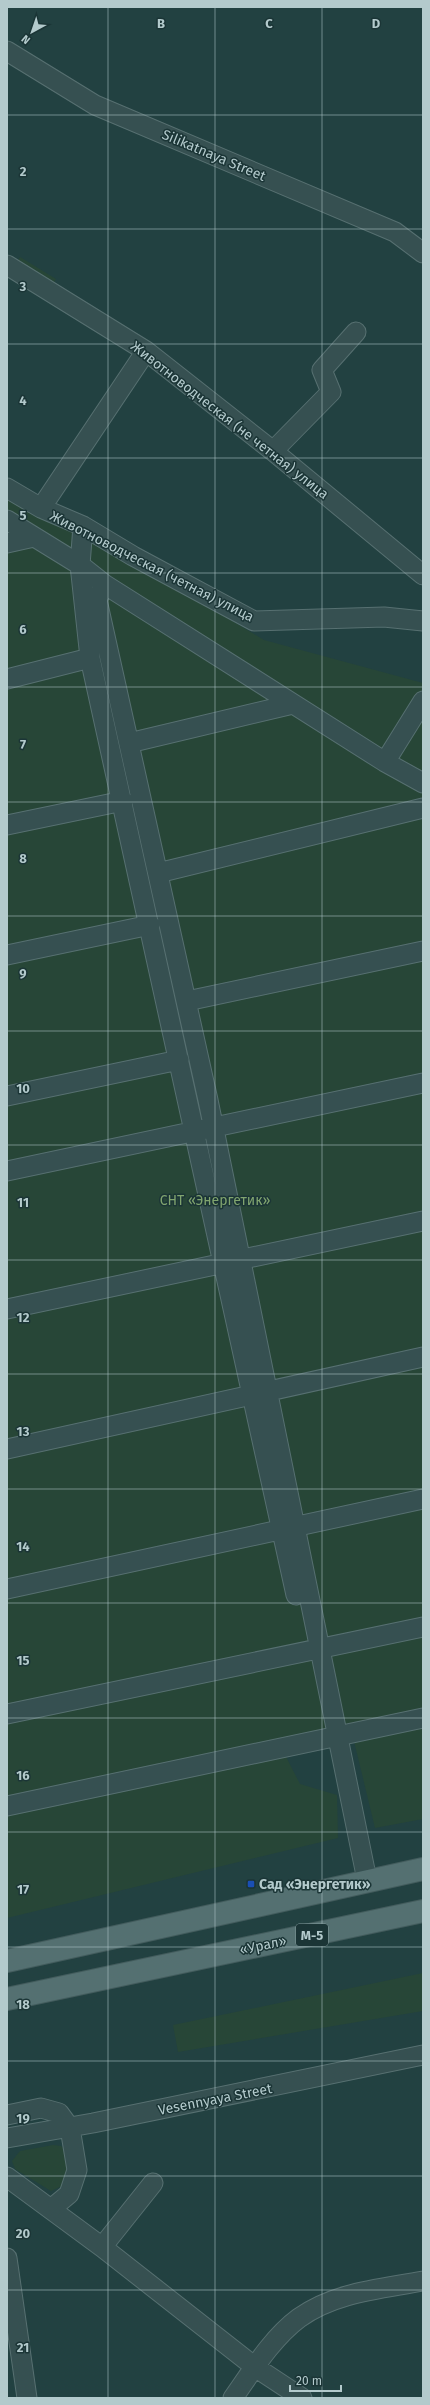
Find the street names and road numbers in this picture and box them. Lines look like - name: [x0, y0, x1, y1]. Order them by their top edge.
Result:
- street label: Silikatnaya Street: [159, 126, 269, 185]
- street label: Животноводческая (не четная) улица: [127, 338, 332, 503]
- street label: Животноводческая (четная) улица: [47, 507, 257, 626]
- road number: М-5: [296, 1924, 328, 1946]
- street label: «Урал»: [238, 1932, 288, 1959]
- street label: Vesennyaya Street: [157, 2080, 274, 2119]

